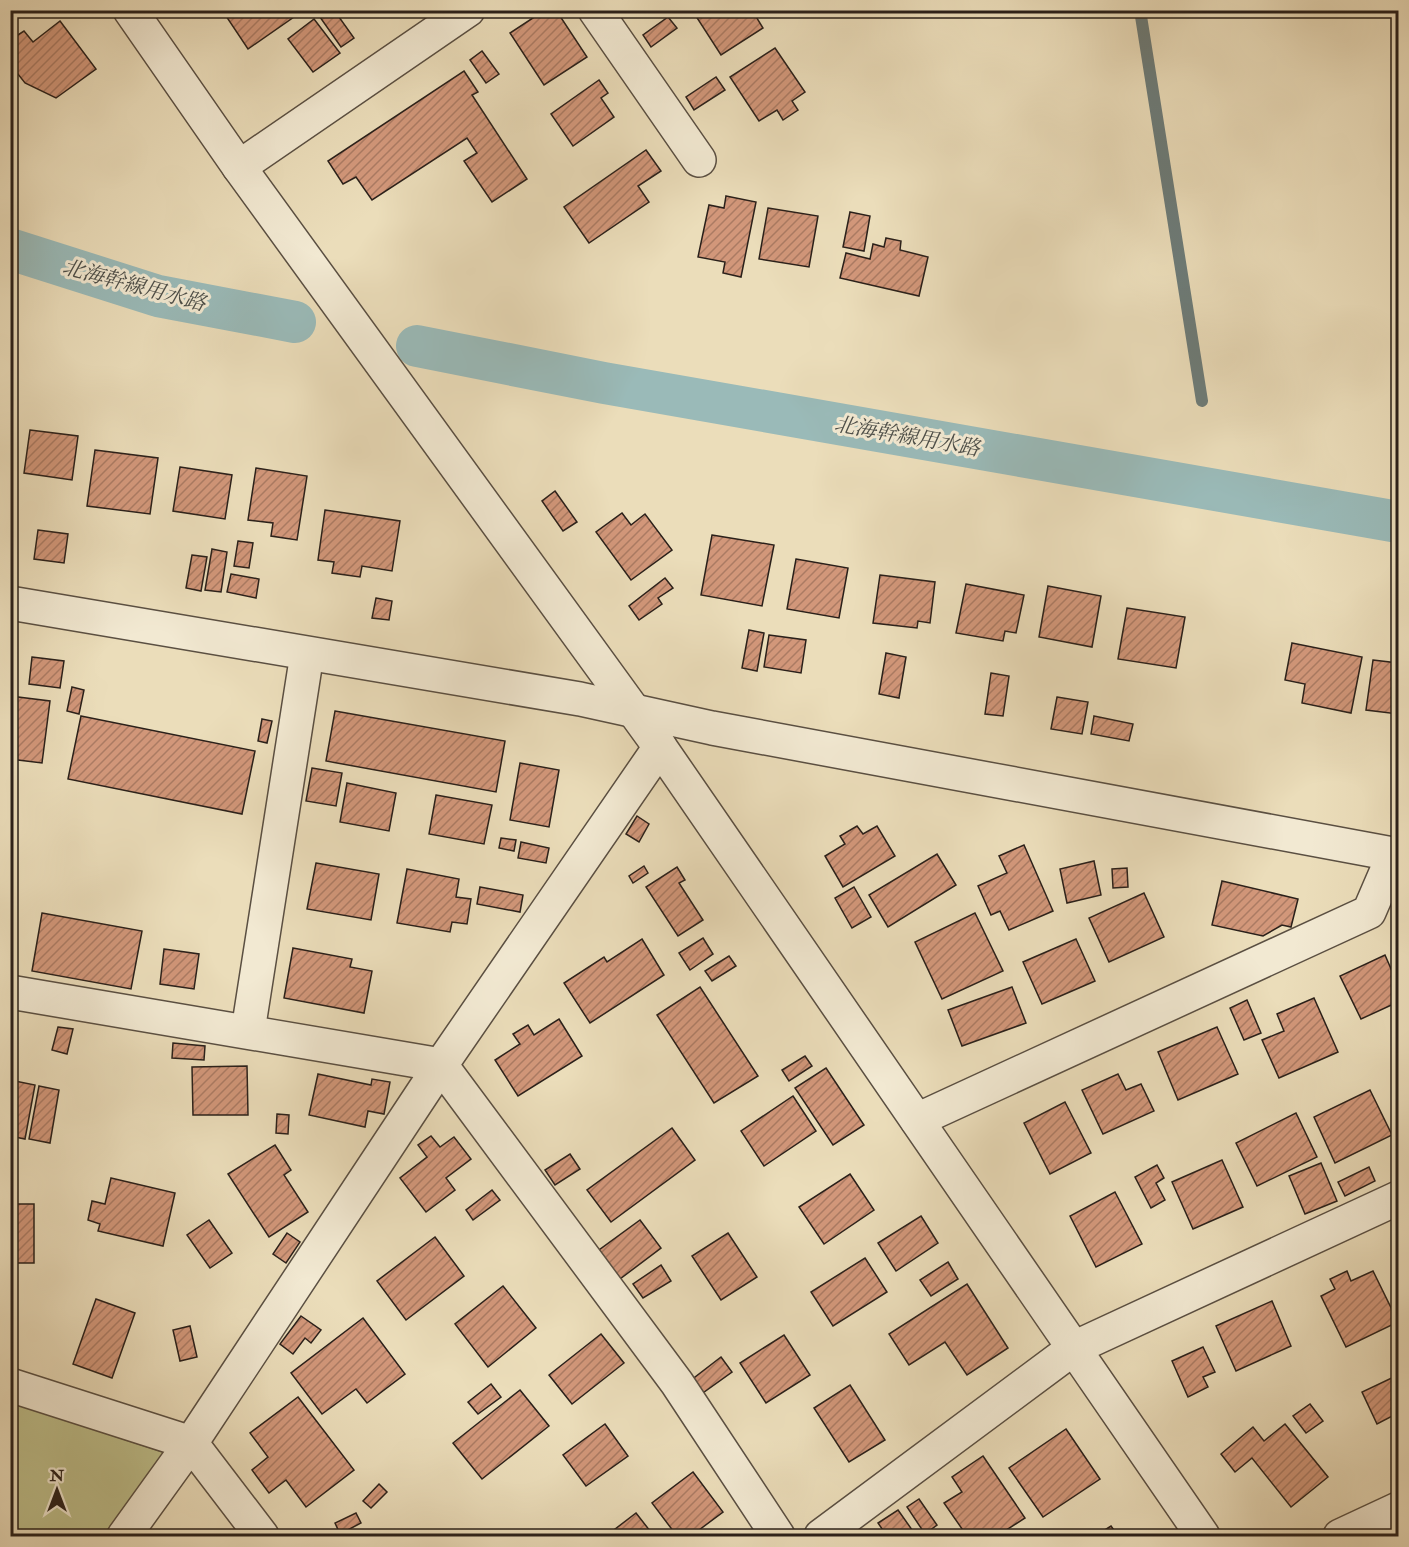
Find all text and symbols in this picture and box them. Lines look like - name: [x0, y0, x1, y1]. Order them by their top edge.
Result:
- water label: 北海幹線用水路: [59, 253, 210, 318]
- water label: 北海幹線用水路: [832, 410, 984, 463]
- north arrow: [27, 1460, 87, 1520]
- text: N: [49, 1466, 65, 1486]

